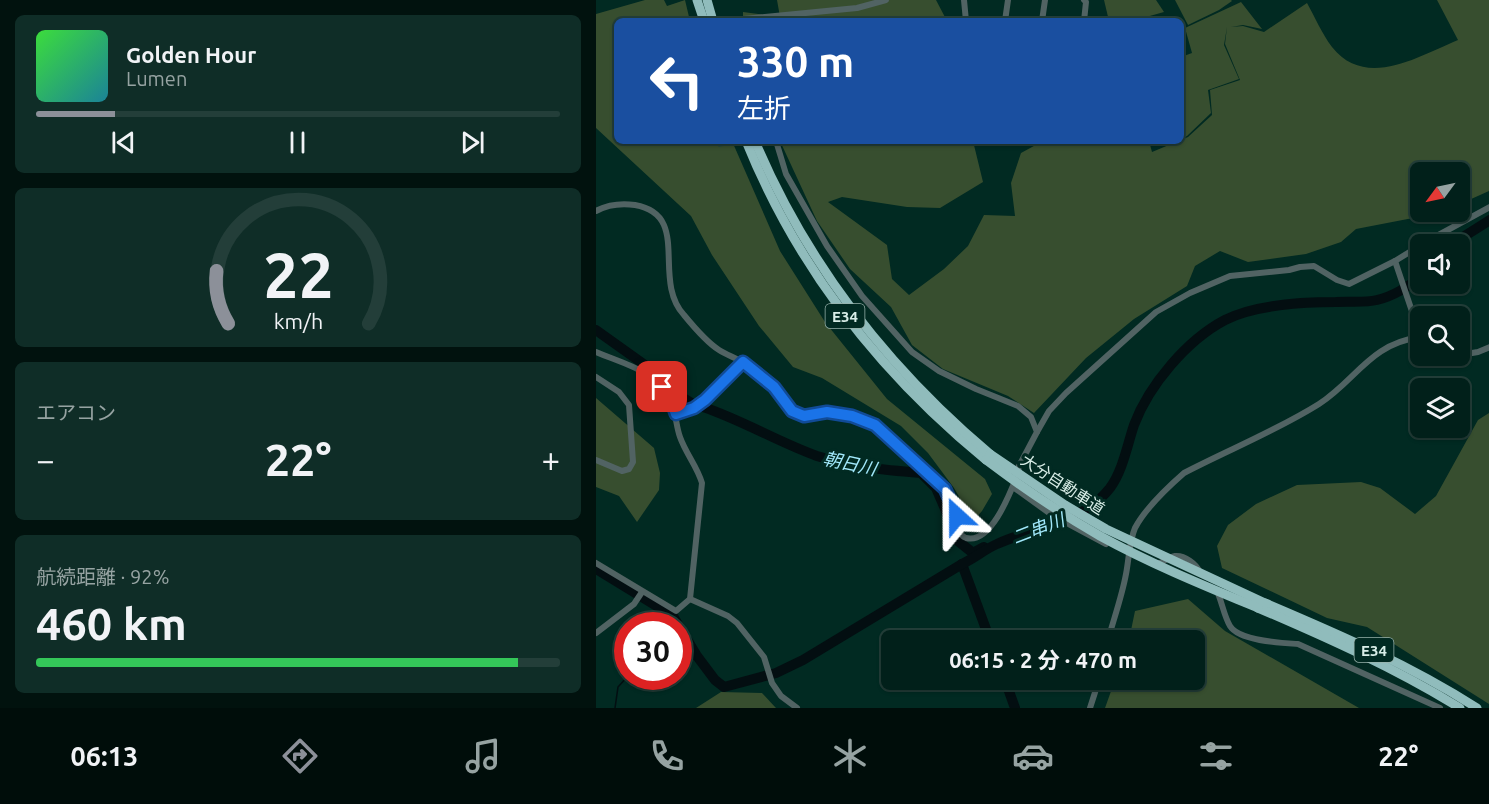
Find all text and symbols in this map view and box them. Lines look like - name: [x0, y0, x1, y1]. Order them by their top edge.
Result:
- text: 330 m: [737, 38, 854, 85]
- text: Golden Hour: [126, 42, 256, 67]
- icon: left: [638, 42, 716, 120]
- text: Lumen: [126, 67, 187, 90]
- text: 左折: [737, 93, 791, 123]
- icon: previous: [107, 126, 140, 159]
- icon: pause: [281, 126, 314, 159]
- icon: next: [456, 126, 489, 159]
- north arrow: [1410, 162, 1470, 222]
- map controls: [1410, 162, 1470, 438]
- button: sound: [1410, 234, 1470, 294]
- text: 22: [263, 241, 333, 311]
- road number: E34: [826, 304, 864, 328]
- button: search: [1410, 306, 1470, 366]
- text: km/h: [273, 310, 323, 334]
- pin: [636, 361, 687, 412]
- icon: arrive: [645, 370, 678, 403]
- button: layers: [1410, 378, 1470, 438]
- text: エアコン: [36, 401, 116, 424]
- text: 22°: [265, 434, 331, 485]
- text: −: [36, 441, 55, 478]
- text: +: [541, 441, 560, 478]
- water label: 朝日川: [822, 448, 880, 479]
- street label: 大分自動車道: [1018, 450, 1108, 518]
- position arrow: [925, 484, 989, 548]
- water label: 二串川: [1009, 508, 1069, 547]
- text: 航続距離 · 92%: [36, 565, 169, 588]
- text: 460 km: [36, 598, 187, 649]
- speed limit sign: 30: [614, 612, 692, 690]
- road number: E34: [1354, 638, 1394, 662]
- text: 06:15 · 2 分 · 470 m: [949, 647, 1137, 672]
- icon: directions: [279, 735, 321, 777]
- icon: music: [462, 735, 504, 777]
- icon: phone: [646, 735, 688, 777]
- icon: climate: [829, 735, 871, 777]
- icon: car: [1012, 735, 1054, 777]
- icon: filters: [1195, 735, 1237, 777]
- text: 06:13: [71, 741, 138, 771]
- text: 22°: [1378, 741, 1418, 771]

